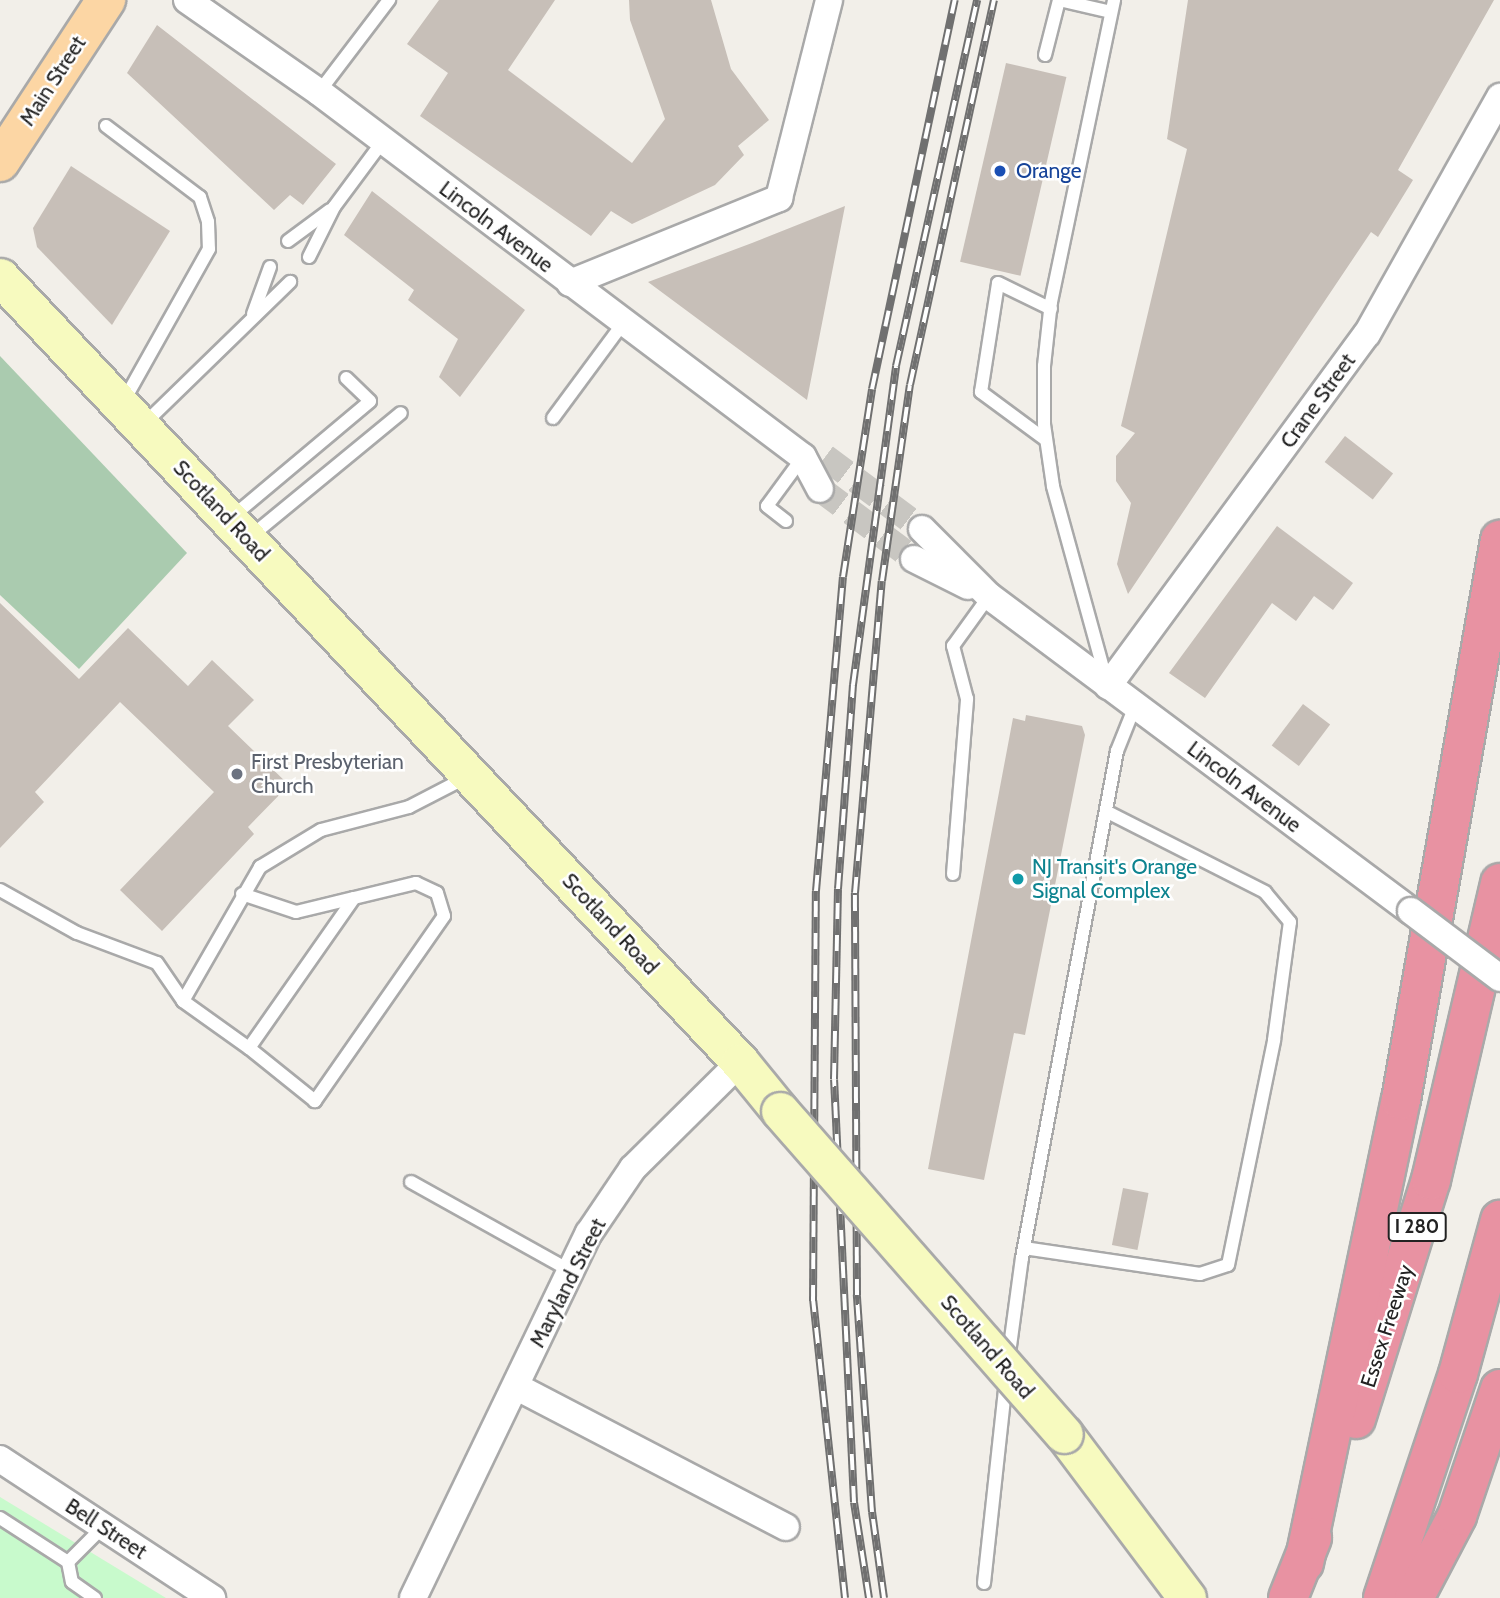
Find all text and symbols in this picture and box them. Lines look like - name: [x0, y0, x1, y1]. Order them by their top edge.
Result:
- street label: Main Street: [15, 31, 91, 131]
- place label: Orange: [1016, 158, 1082, 184]
- marker: Orange: [990, 161, 1010, 181]
- street label: Lincoln Avenue: [434, 176, 558, 278]
- street label: Crane Street: [1275, 349, 1361, 453]
- street label: Scotland Road: [168, 455, 274, 567]
- street label: Lincoln Avenue: [1182, 736, 1306, 838]
- place label: First Presbyterian Church: [251, 749, 404, 799]
- marker: First Presbyterian Church: [229, 766, 245, 782]
- place label: NJ Transit's Orange Signal Complex: [1032, 854, 1197, 904]
- street label: Scotland Road: [557, 868, 663, 980]
- marker: NJ Transit's Orange Signal Complex: [1010, 871, 1026, 887]
- road number: I 280: [1387, 1212, 1447, 1242]
- street label: Maryland Street: [525, 1214, 611, 1352]
- street label: Essex Freeway: [1355, 1261, 1419, 1391]
- street label: Scotland Road: [935, 1290, 1039, 1404]
- street label: Bell Street: [61, 1493, 151, 1565]

